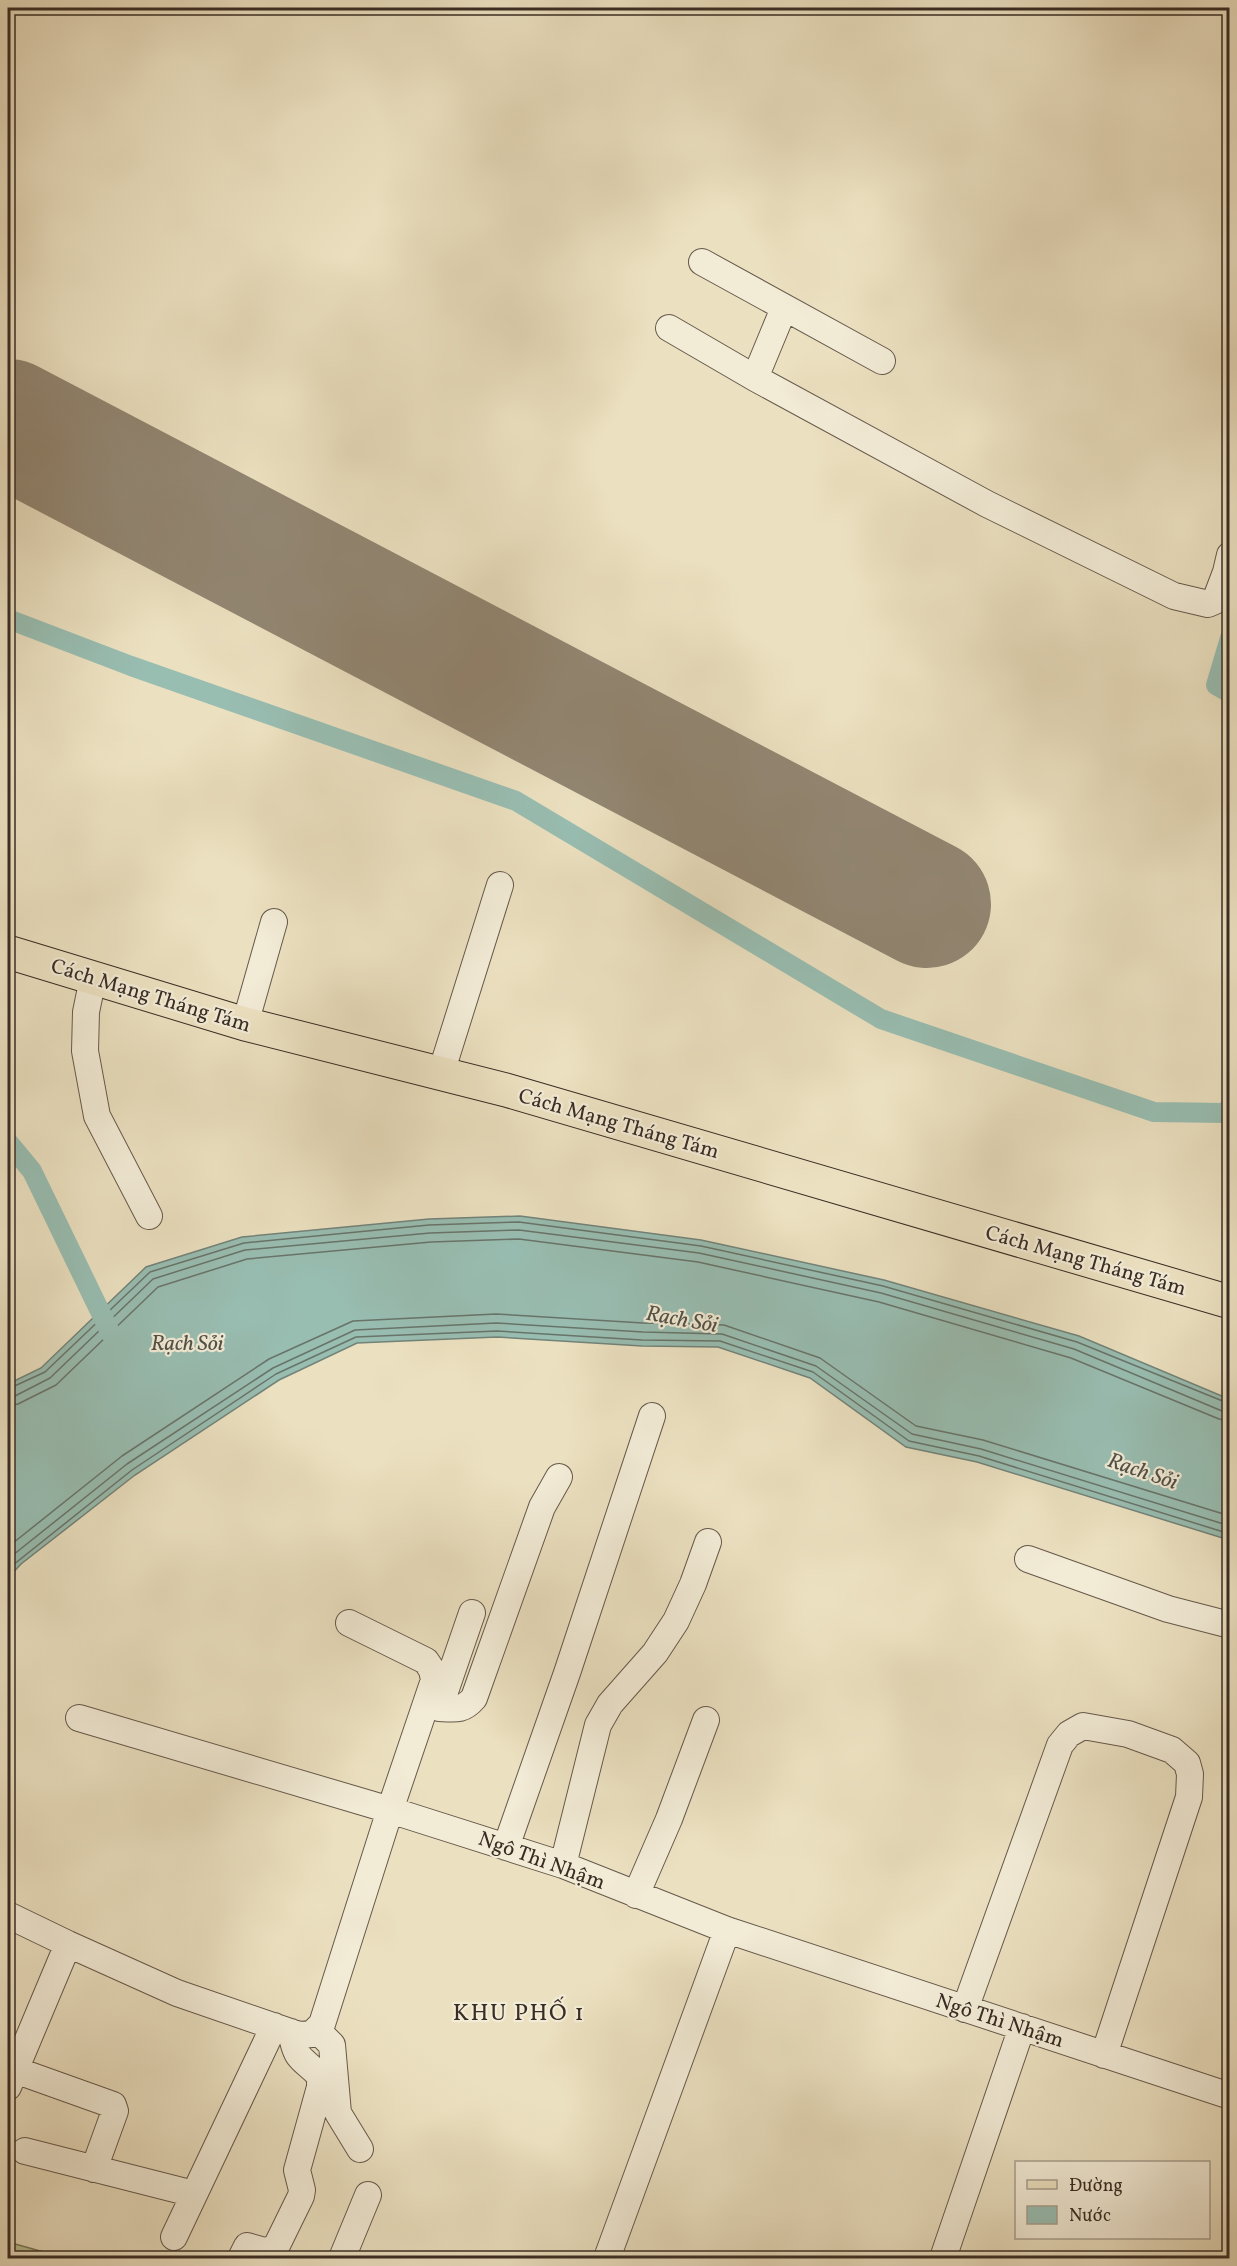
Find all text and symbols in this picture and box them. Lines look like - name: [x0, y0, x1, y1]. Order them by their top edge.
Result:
- street label: Cách Mạng Tháng Tám: [47, 952, 254, 1041]
- street label: Cách Mạng Tháng Tám: [515, 1082, 722, 1167]
- street label: Cách Mạng Tháng Tám: [982, 1219, 1189, 1304]
- water label: Rạch Sỏi: [643, 1299, 720, 1342]
- water label: Rạch Sỏi: [151, 1329, 224, 1360]
- water label: Rạch Sỏi: [1103, 1446, 1182, 1499]
- street label: Ngô Thì Nhậm: [474, 1825, 609, 1898]
- street label: Ngô Thì Nhậm: [932, 1987, 1067, 2056]
- district label: KHU PHỐ 1: [453, 1996, 585, 2031]
- legend: [1015, 2161, 1210, 2239]
- text: Đường: [1069, 2174, 1123, 2199]
- text: Nước: [1069, 2204, 1111, 2229]

